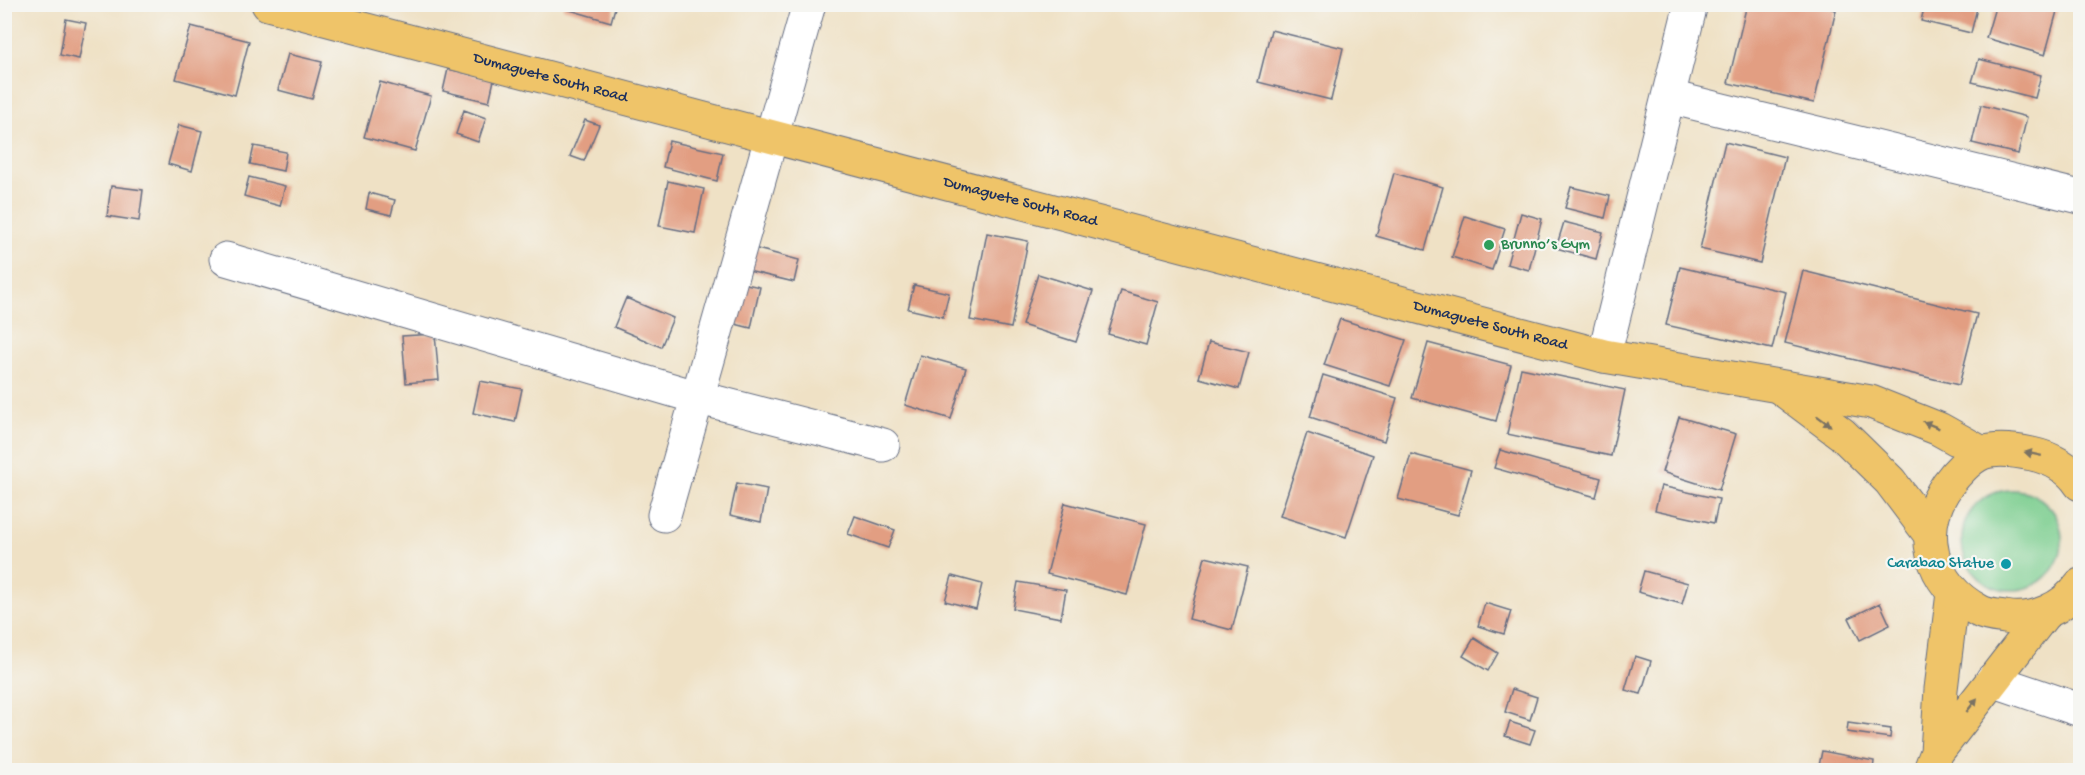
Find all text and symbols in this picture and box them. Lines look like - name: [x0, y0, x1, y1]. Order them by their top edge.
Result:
- street label: Dumaguete South Road: [470, 49, 631, 108]
- street label: Dumaguete South Road: [940, 173, 1101, 232]
- place label: Brunno’s Gym: [1500, 236, 1591, 255]
- marker: Brunno’s Gym: [1482, 238, 1496, 252]
- street label: Dumaguete South Road: [1410, 296, 1571, 356]
- one-way arrow: [1817, 415, 1832, 427]
- one-way arrow: [1922, 420, 1940, 430]
- one-way arrow: [2023, 449, 2042, 458]
- place label: Carabao Statue: [1887, 555, 1995, 574]
- marker: Carabao Statue: [1999, 557, 2013, 571]
- one-way arrow: [1966, 698, 1978, 713]

